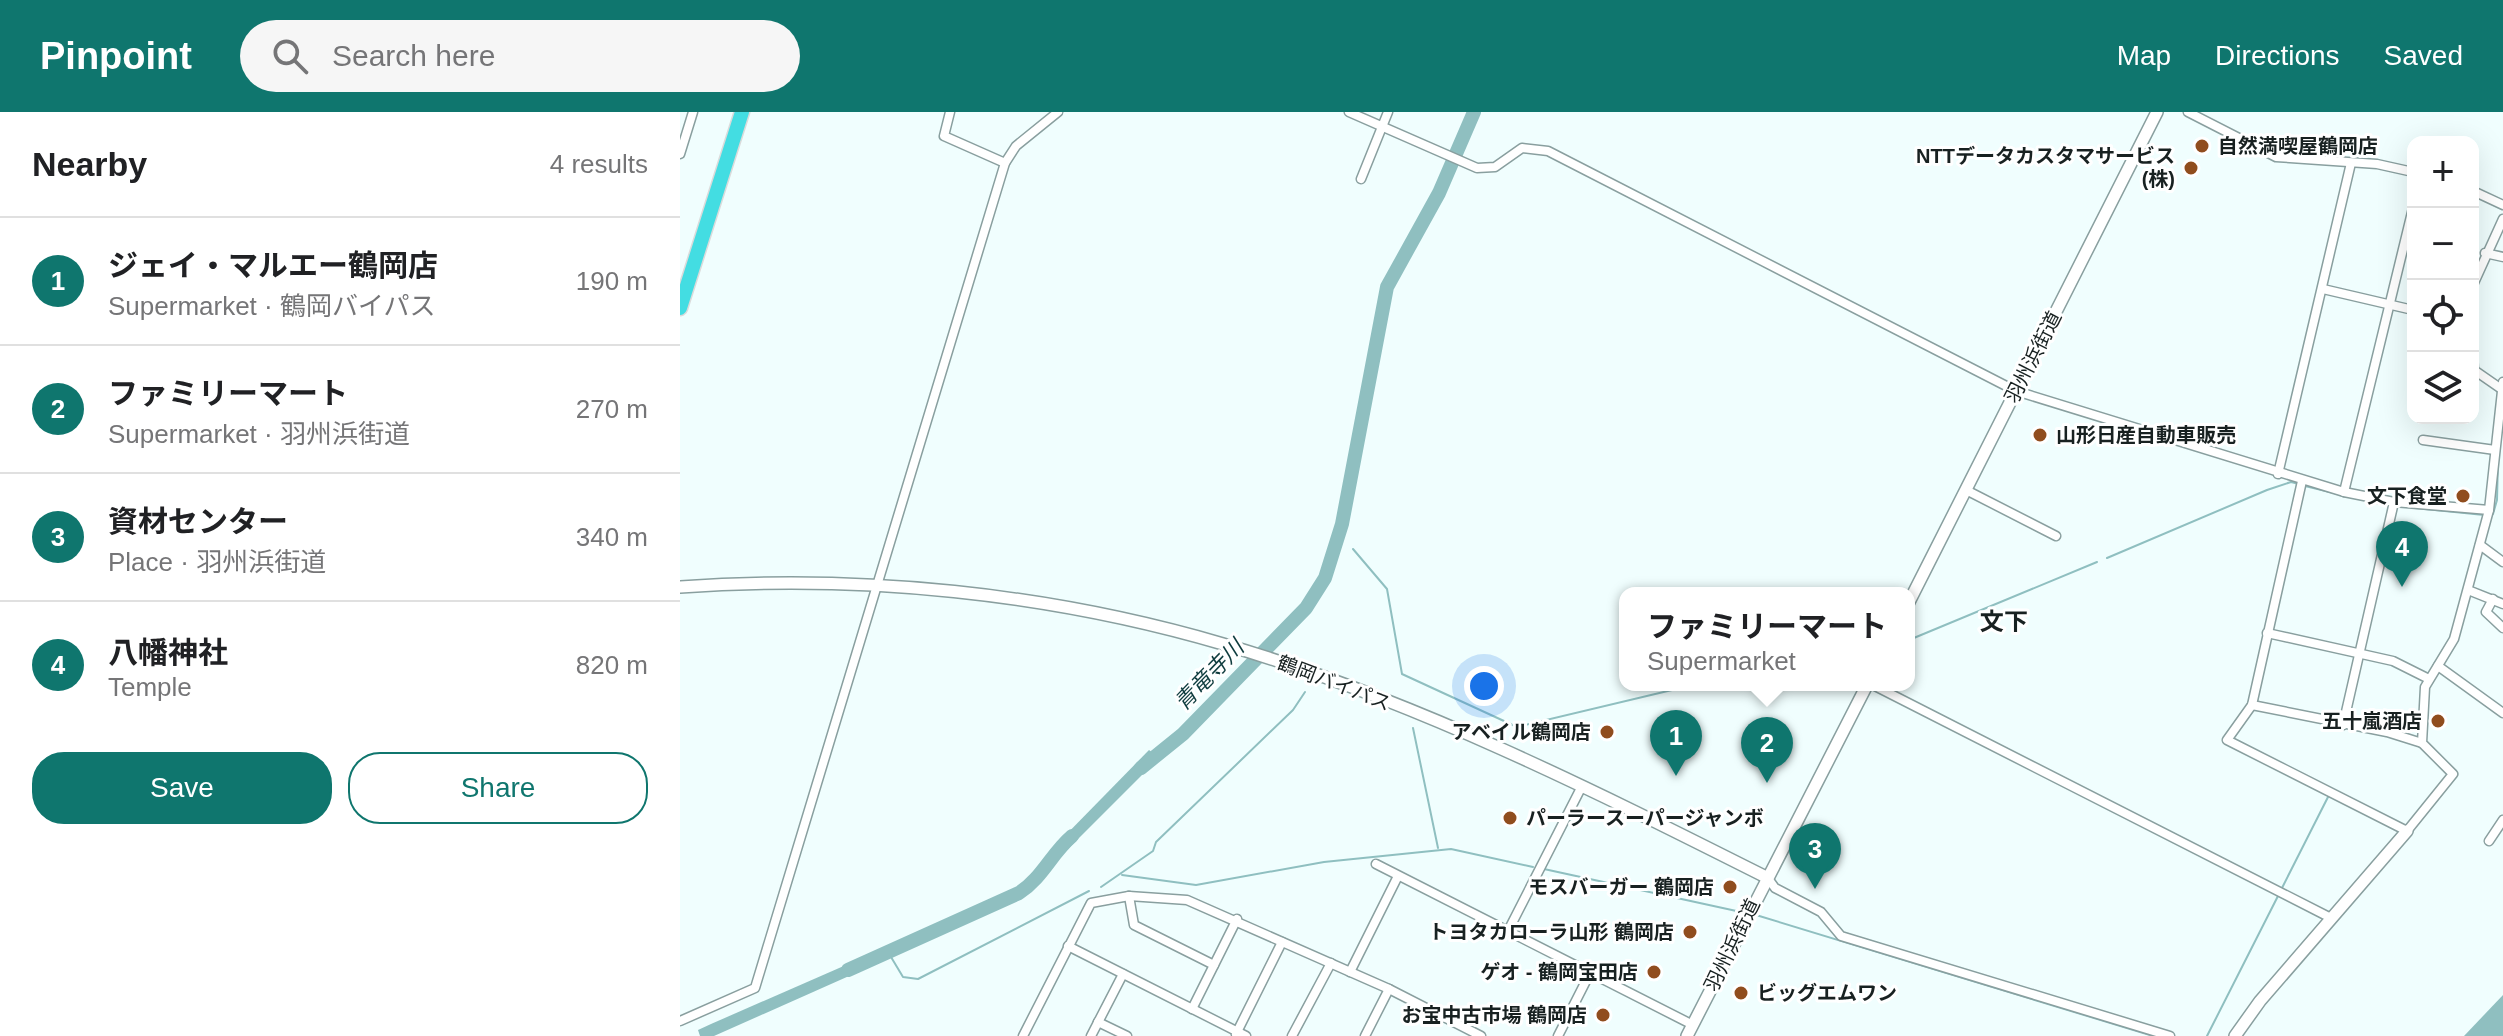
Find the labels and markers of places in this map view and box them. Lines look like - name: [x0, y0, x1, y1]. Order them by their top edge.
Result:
- place label: 自然満喫屋鶴岡店: [2218, 135, 2378, 157]
- marker: 自然満喫屋鶴岡店: [2193, 137, 2211, 155]
- place label: NTTデータカスタマサービス (株): [1916, 145, 2175, 190]
- marker: NTTデータカスタマサービス (株): [2182, 159, 2200, 177]
- place label: 山形日産自動車販売: [2056, 424, 2236, 446]
- marker: 山形日産自動車販売: [2031, 426, 2049, 444]
- place label: 文下食堂: [2367, 485, 2447, 507]
- marker: 文下食堂: [2454, 487, 2472, 505]
- pin: 4: [2376, 521, 2428, 587]
- pin: 1: [1650, 710, 1702, 776]
- place label: 五十嵐酒店: [2322, 710, 2422, 732]
- marker: 五十嵐酒店: [2429, 712, 2447, 730]
- pin: 2: [1741, 717, 1793, 783]
- place label: アベイル鶴岡店: [1451, 721, 1591, 743]
- marker: アベイル鶴岡店: [1598, 723, 1616, 741]
- place label: パーラースーパージャンボ: [1526, 807, 1763, 829]
- marker: パーラースーパージャンボ: [1501, 809, 1519, 827]
- pin: 3: [1789, 823, 1841, 889]
- place label: モスバーガー 鶴岡店: [1528, 876, 1714, 898]
- marker: モスバーガー 鶴岡店: [1721, 878, 1739, 896]
- place label: トヨタカローラ山形 鶴岡店: [1428, 921, 1674, 943]
- marker: トヨタカローラ山形 鶴岡店: [1681, 923, 1699, 941]
- place label: ゲオ - 鶴岡宝田店: [1480, 961, 1638, 983]
- marker: ゲオ - 鶴岡宝田店: [1645, 963, 1663, 981]
- place label: ビッグエムワン: [1757, 982, 1897, 1004]
- marker: ビッグエムワン: [1732, 984, 1750, 1002]
- place label: お宝中古市場 鶴岡店: [1401, 1004, 1587, 1026]
- marker: お宝中古市場 鶴岡店: [1594, 1006, 1612, 1024]

